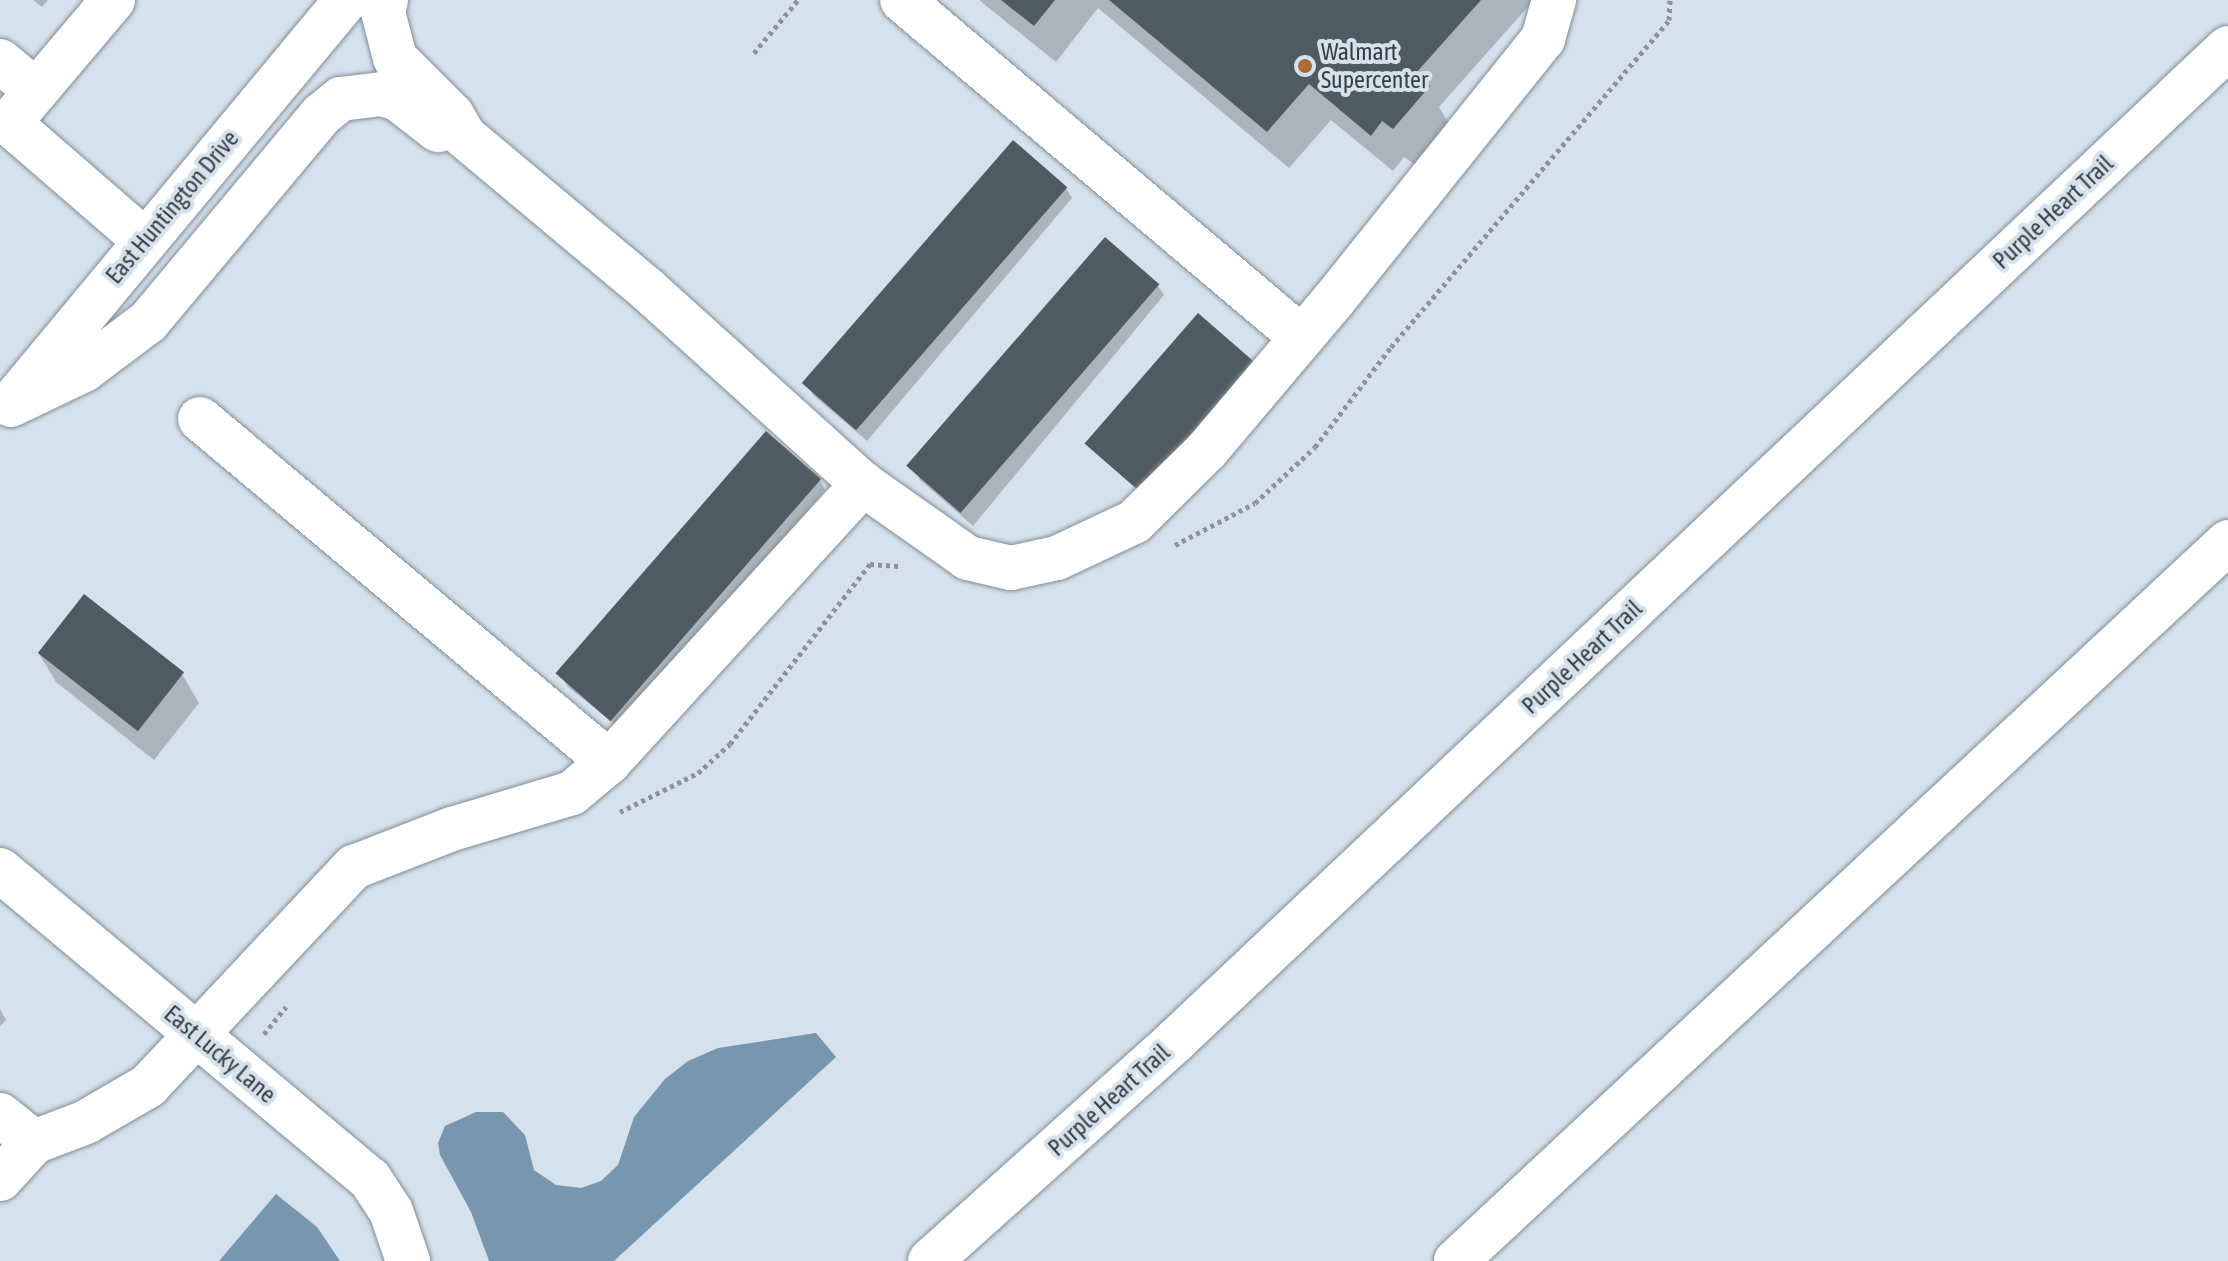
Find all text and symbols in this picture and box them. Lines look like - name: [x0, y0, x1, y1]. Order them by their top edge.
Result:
- place label: Walmart Supercenter: [1321, 38, 1428, 94]
- marker: Walmart Supercenter: [1296, 57, 1314, 75]
- street label: East Huntington Drive: [100, 125, 244, 289]
- street label: Purple Heart Trail: [1987, 149, 2119, 275]
- street label: Purple Heart Trail: [1516, 594, 1648, 720]
- street label: East Lucky Lane: [158, 999, 282, 1109]
- street label: Purple Heart Trail: [1042, 1038, 1176, 1162]

